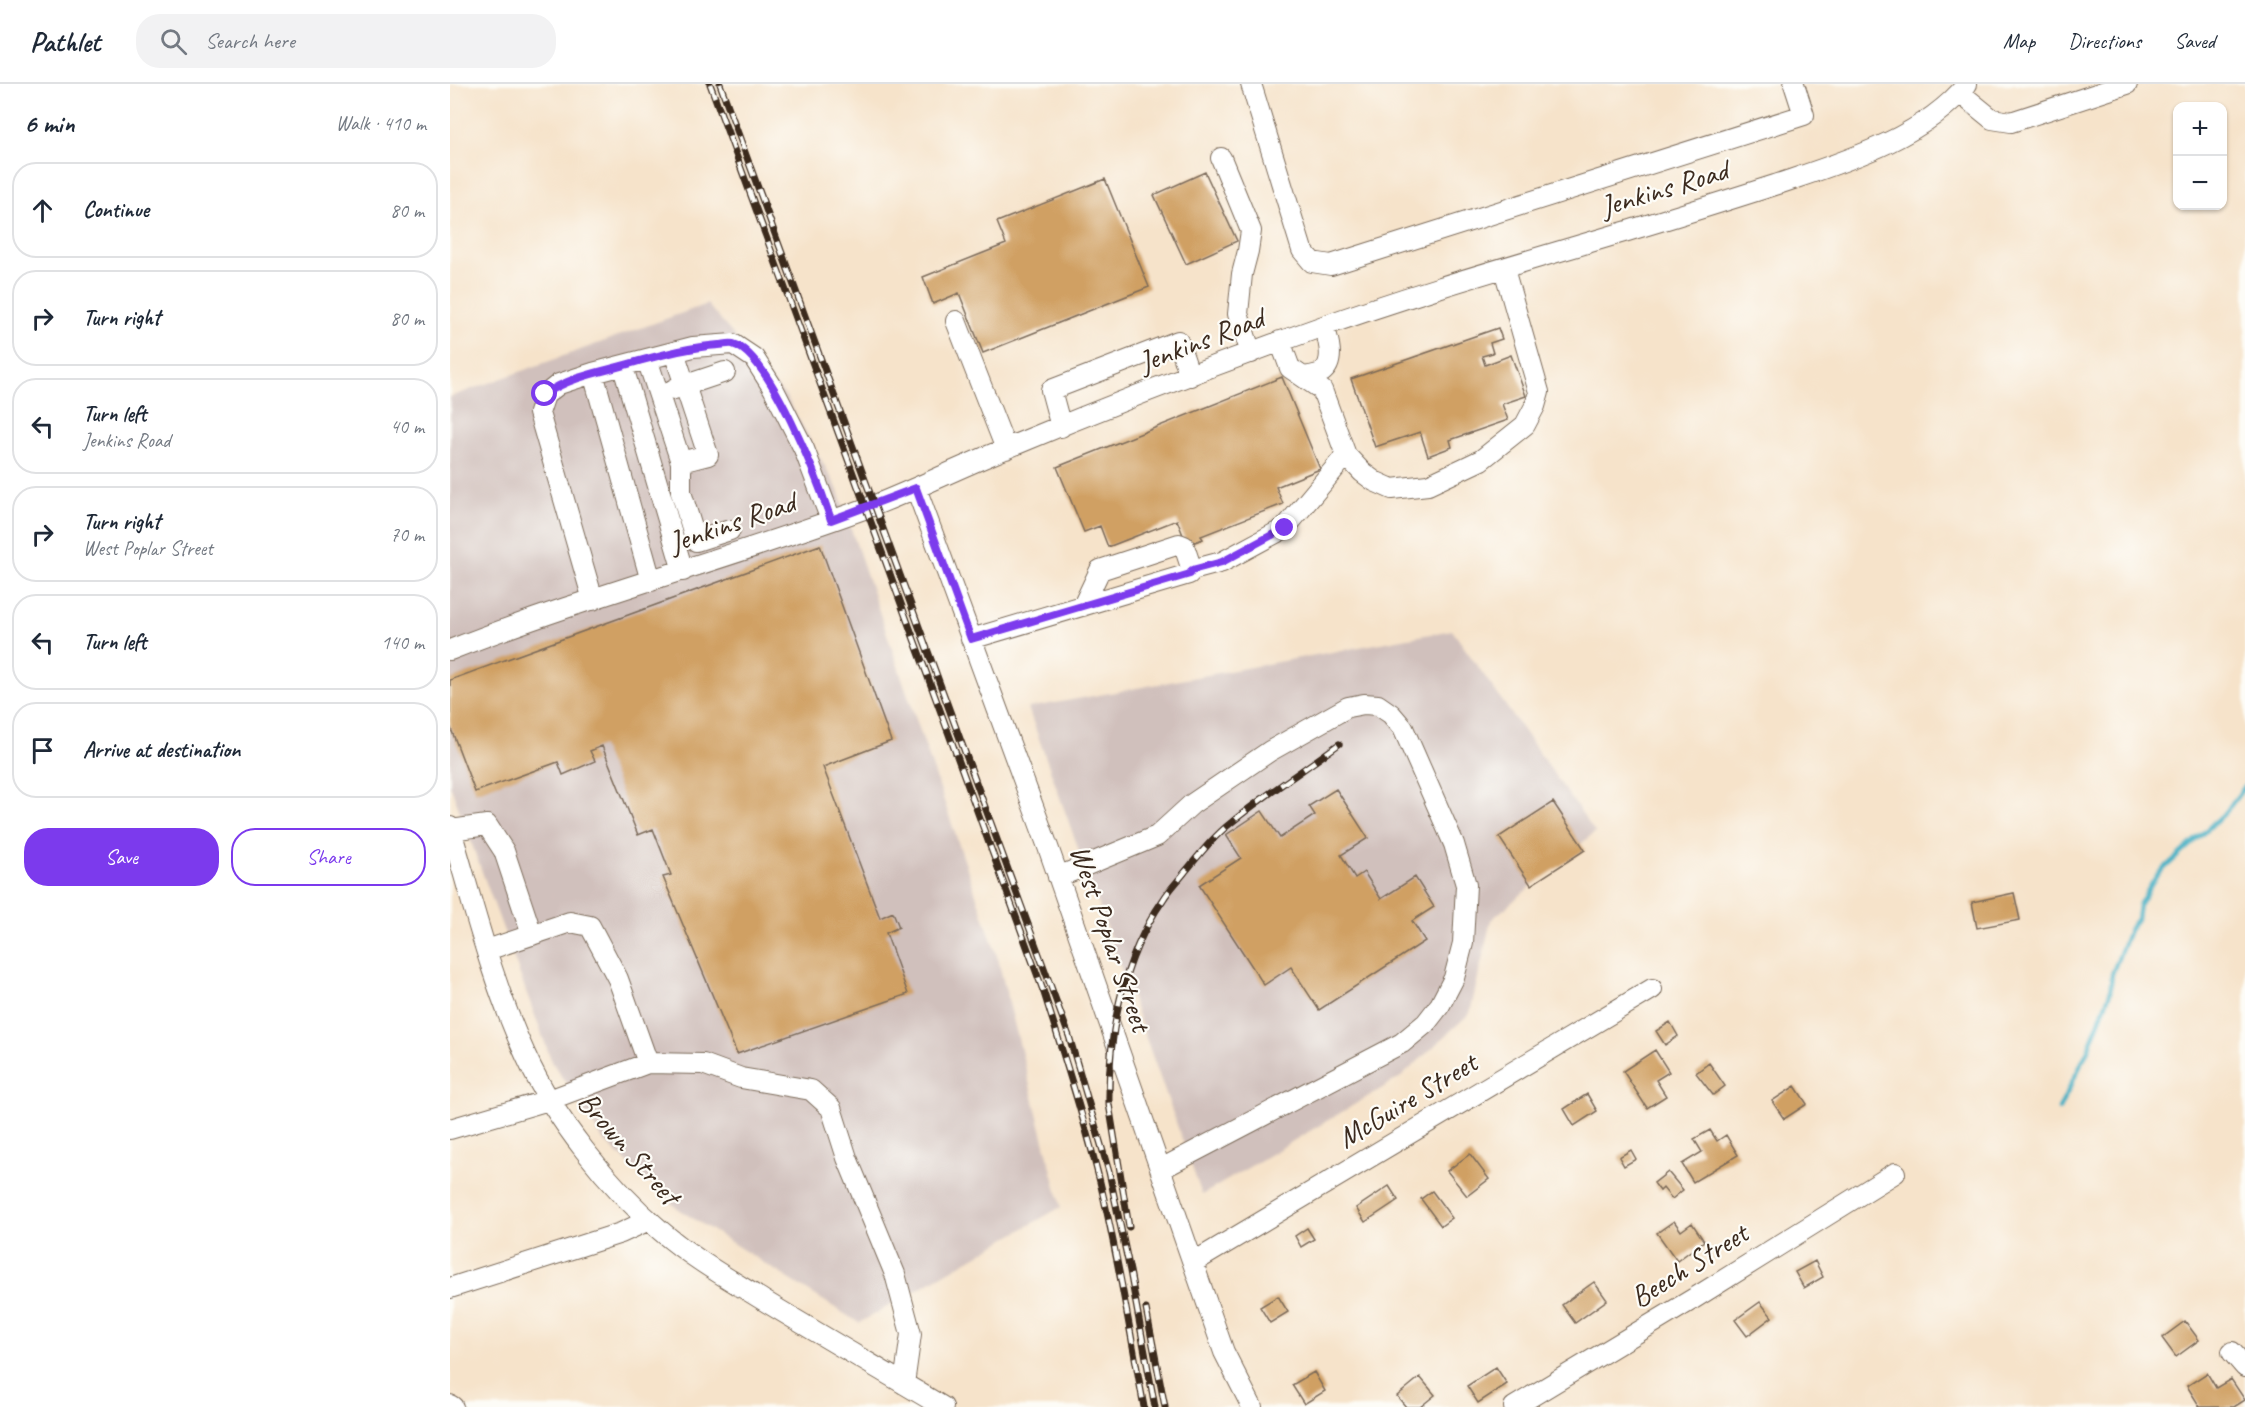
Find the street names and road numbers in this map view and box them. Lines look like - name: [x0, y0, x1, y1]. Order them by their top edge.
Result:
- street label: Jenkins Road: [1594, 149, 1736, 226]
- street label: Jenkins Road: [1131, 297, 1273, 382]
- street label: Jenkins Road: [662, 481, 804, 562]
- street label: West Poplar Street: [1061, 840, 1162, 1039]
- street label: McGuire Street: [1330, 1042, 1486, 1156]
- street label: Brown Street: [569, 1083, 691, 1216]
- street label: Beech Street: [1623, 1212, 1757, 1316]

